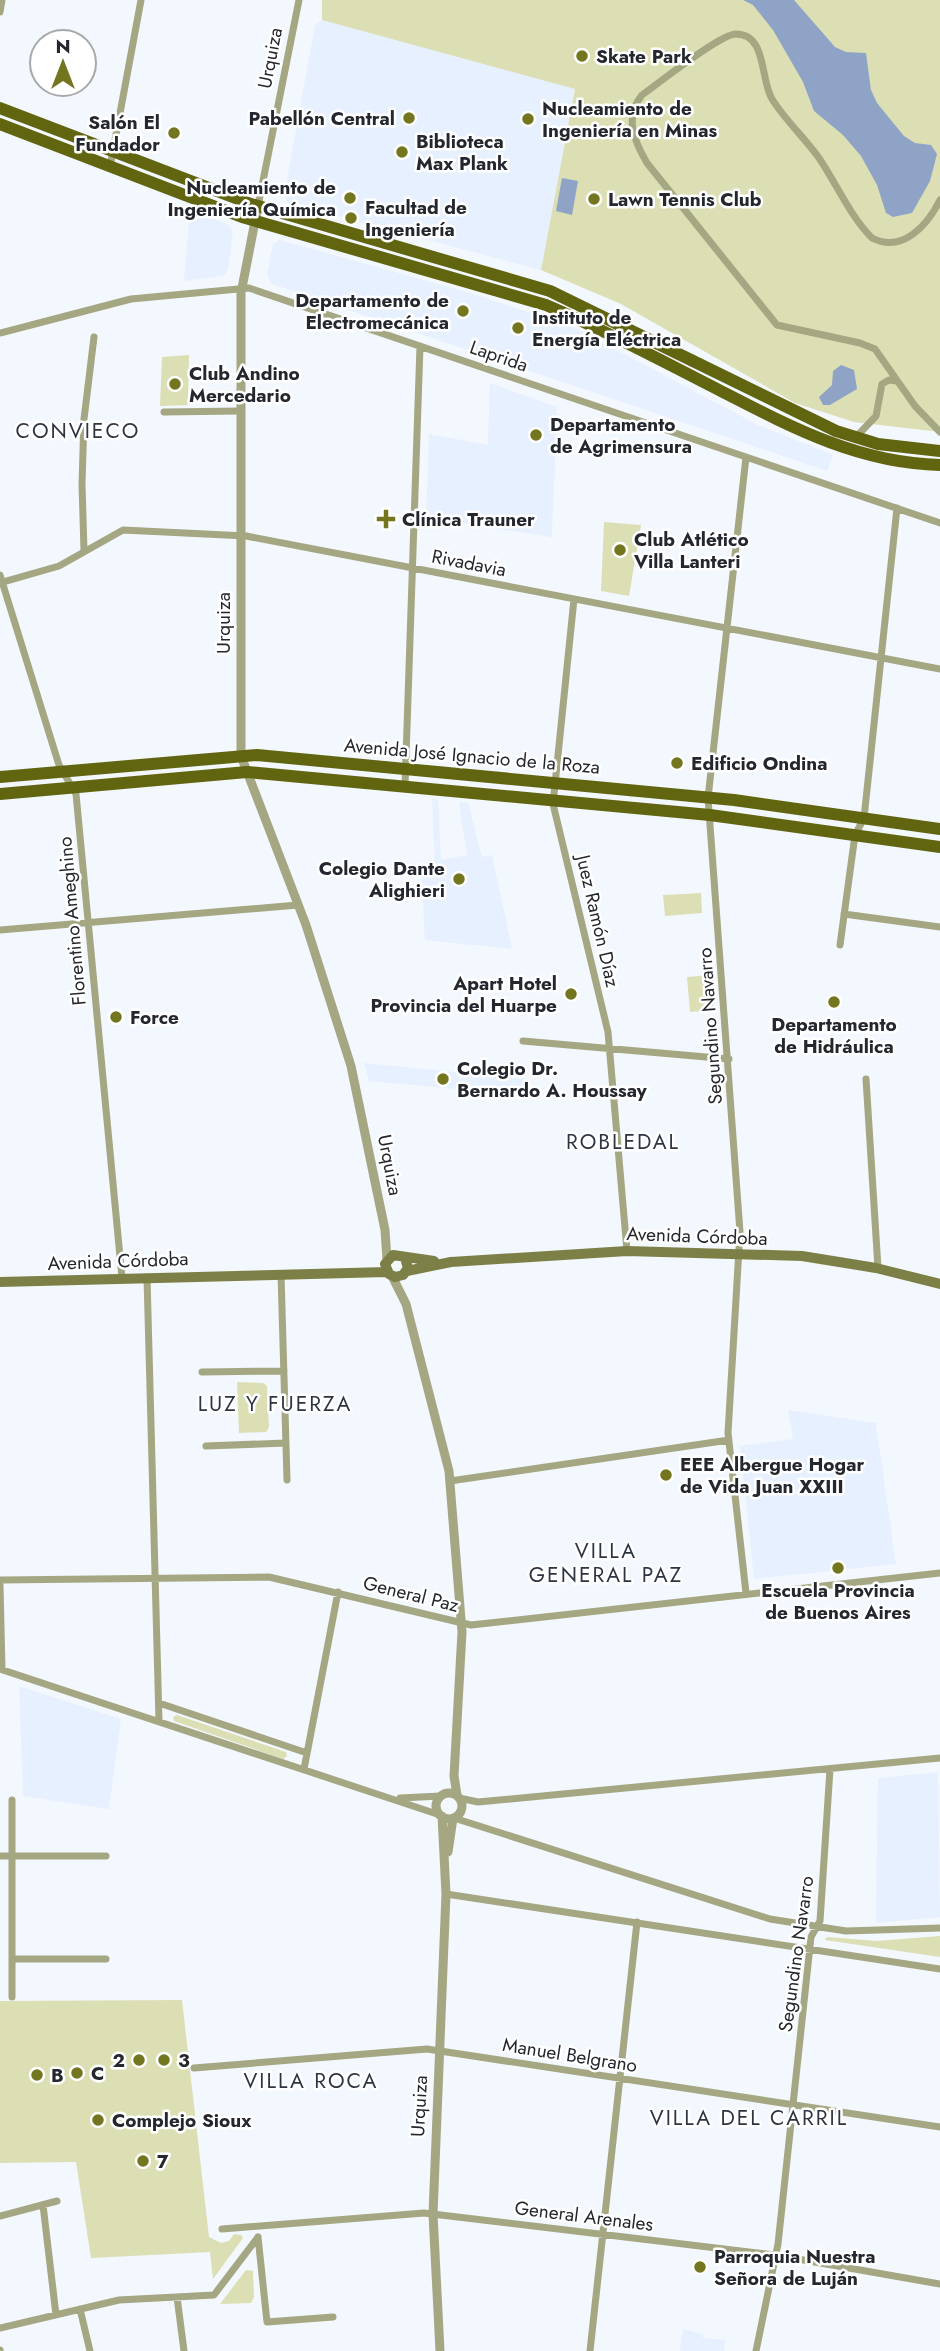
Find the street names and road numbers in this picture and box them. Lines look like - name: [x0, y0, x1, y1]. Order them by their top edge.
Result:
- street label: Urquiza: [251, 25, 289, 91]
- street label: Laprida: [466, 333, 532, 379]
- street label: Rivadavia: [429, 543, 509, 583]
- street label: Urquiza: [210, 592, 237, 654]
- street label: Avenida José Ignacio de la Roza: [343, 731, 601, 781]
- street label: Florentino Ameghino: [51, 836, 93, 1006]
- street label: Juez Ramón Díaz: [569, 849, 626, 990]
- street label: Segundino Navarro: [691, 947, 729, 1105]
- street label: Urquiza: [371, 1132, 409, 1198]
- street label: Avenida Córdoba: [626, 1220, 768, 1252]
- street label: Avenida Córdoba: [47, 1245, 189, 1277]
- street label: General Paz: [360, 1569, 462, 1619]
- street label: Segundino Navarro: [772, 1874, 820, 2034]
- street label: Manuel Belgrano: [501, 2031, 639, 2079]
- street label: Urquiza: [404, 2074, 434, 2138]
- street label: General Arenales: [513, 2194, 655, 2238]

